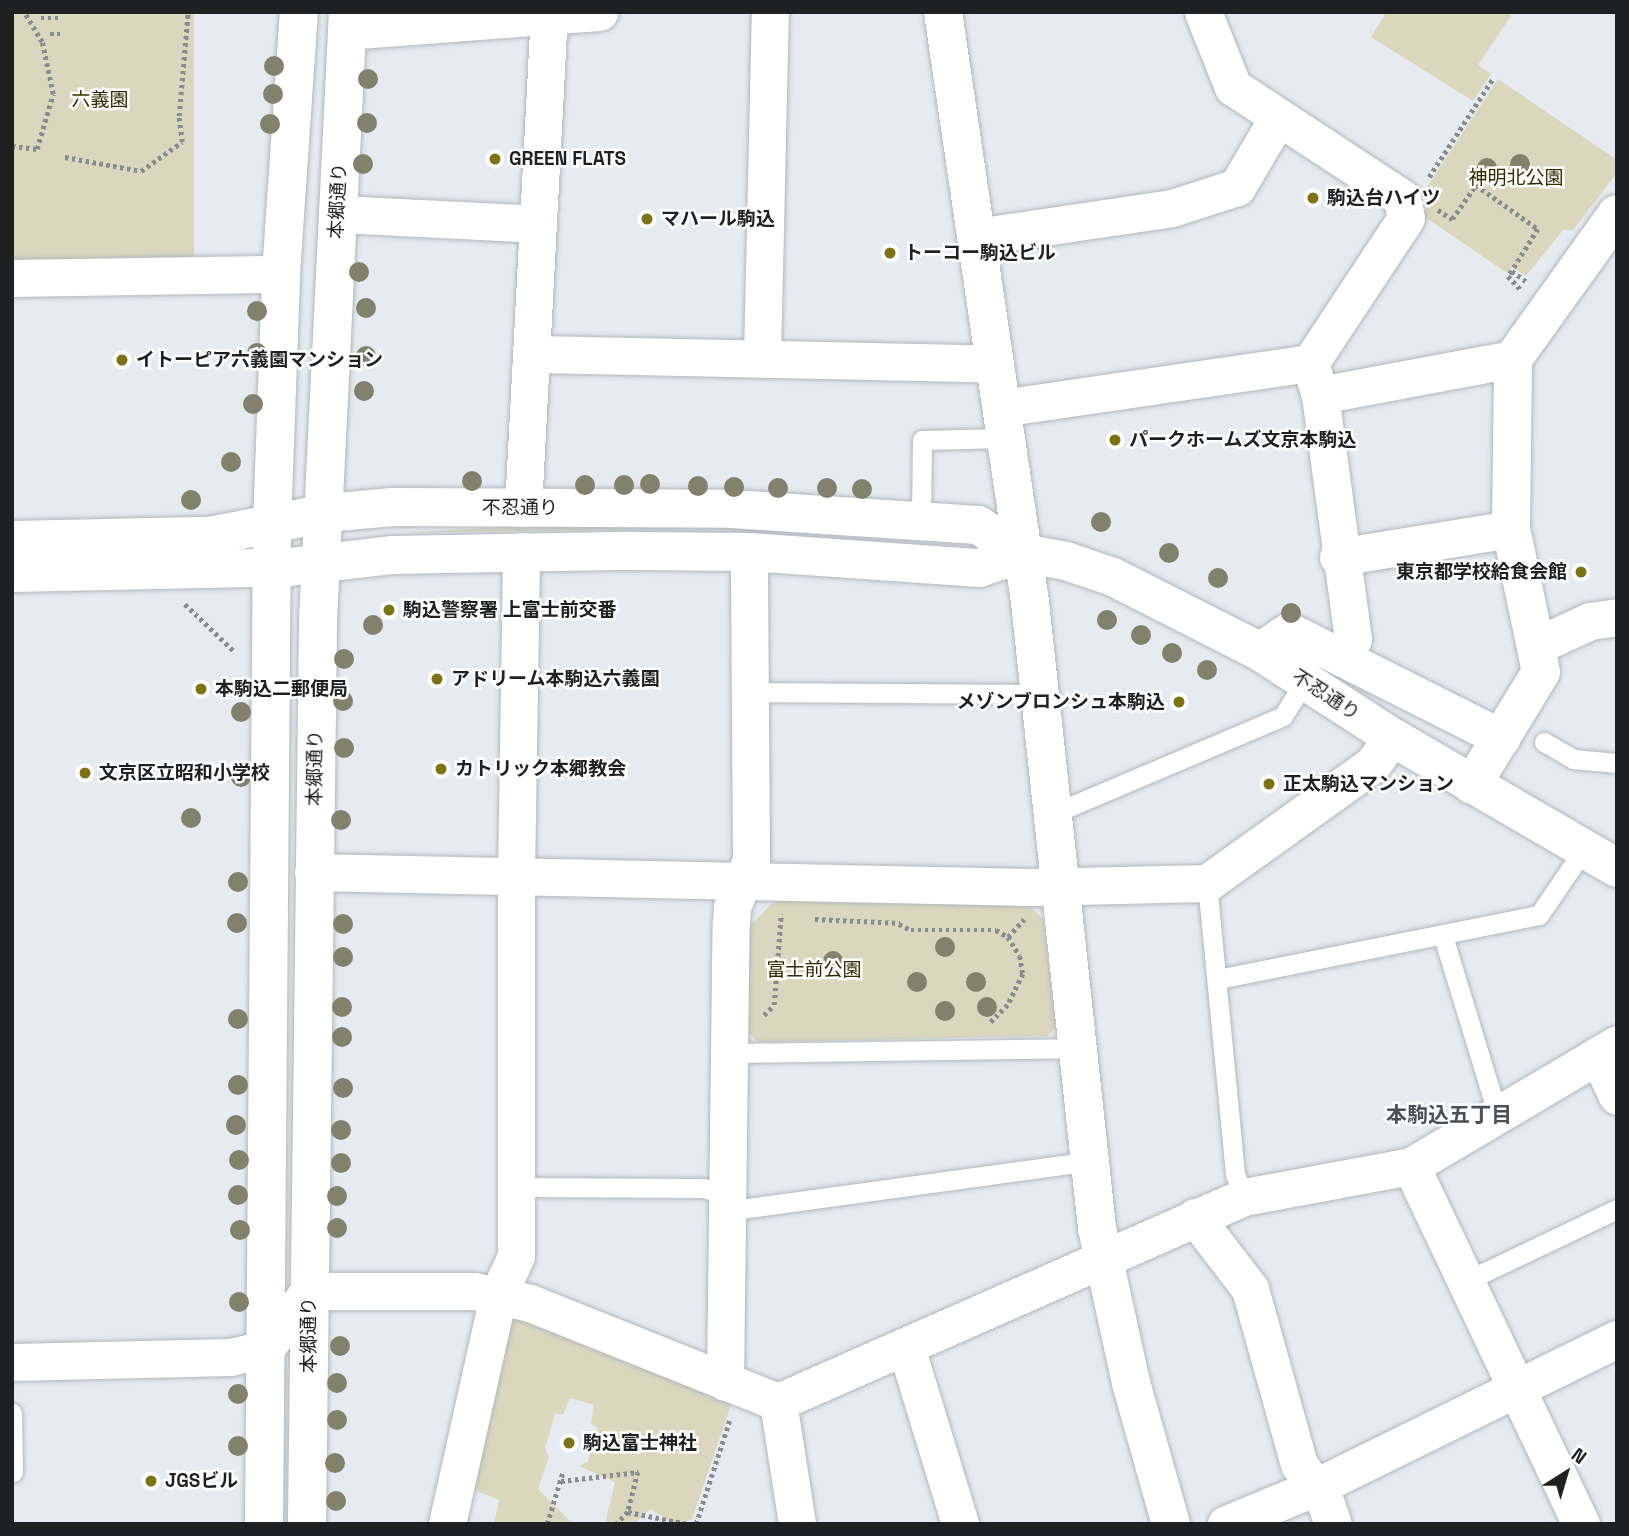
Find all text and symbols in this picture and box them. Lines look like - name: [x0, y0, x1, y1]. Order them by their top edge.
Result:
- park label: 六義園: [72, 89, 128, 111]
- place label: GREEN FLATS: [509, 148, 626, 170]
- marker: GREEN FLATS: [487, 151, 503, 167]
- street label: 本郷通り: [325, 162, 351, 240]
- park label: 神明北公園: [1469, 167, 1563, 189]
- place label: 駒込台ハイツ: [1327, 187, 1441, 209]
- marker: 駒込台ハイツ: [1305, 190, 1321, 206]
- place label: マハール駒込: [661, 208, 775, 230]
- marker: マハール駒込: [639, 211, 655, 227]
- place label: トーコー駒込ビル: [904, 242, 1056, 264]
- marker: トーコー駒込ビル: [882, 245, 898, 261]
- place label: イトーピア六義園マンション: [136, 349, 383, 371]
- marker: イトーピア六義園マンション: [114, 352, 130, 368]
- place label: パークホームズ文京本駒込: [1129, 429, 1357, 451]
- marker: パークホームズ文京本駒込: [1107, 432, 1123, 448]
- street label: 不忍通り: [482, 497, 558, 519]
- place label: 東京都学校給食会館: [1396, 561, 1567, 583]
- marker: 東京都学校給食会館: [1573, 564, 1589, 580]
- place label: 駒込警察署 上富士前交番: [403, 599, 617, 621]
- marker: 駒込警察署 上富士前交番: [381, 602, 397, 618]
- street label: 不忍通り: [1288, 665, 1364, 725]
- place label: アドリーム本駒込六義園: [451, 668, 660, 690]
- marker: アドリーム本駒込六義園: [429, 671, 445, 687]
- place label: 本駒込二郵便局: [215, 678, 348, 700]
- marker: 本駒込二郵便局: [193, 681, 209, 697]
- place label: メゾンブロンシュ本駒込: [956, 691, 1165, 713]
- marker: メゾンブロンシュ本駒込: [1171, 694, 1187, 710]
- street label: 本郷通り: [303, 730, 327, 806]
- place label: カトリック本郷教会: [455, 758, 626, 780]
- marker: カトリック本郷教会: [433, 761, 449, 777]
- place label: 文京区立昭和小学校: [99, 762, 270, 784]
- marker: 文京区立昭和小学校: [77, 765, 93, 781]
- place label: 正太駒込マンション: [1283, 773, 1454, 795]
- marker: 正太駒込マンション: [1261, 776, 1277, 792]
- park label: 富士前公園: [767, 959, 861, 981]
- district label: 本駒込五丁目: [1386, 1102, 1512, 1128]
- street label: 本郷通り: [298, 1297, 320, 1373]
- place label: 駒込富士神社: [583, 1432, 697, 1454]
- marker: 駒込富士神社: [561, 1435, 577, 1451]
- north arrow: [1531, 1438, 1601, 1508]
- text: N: [1566, 1442, 1592, 1470]
- place label: JGSビル: [165, 1470, 238, 1492]
- marker: JGSビル: [143, 1473, 159, 1489]

